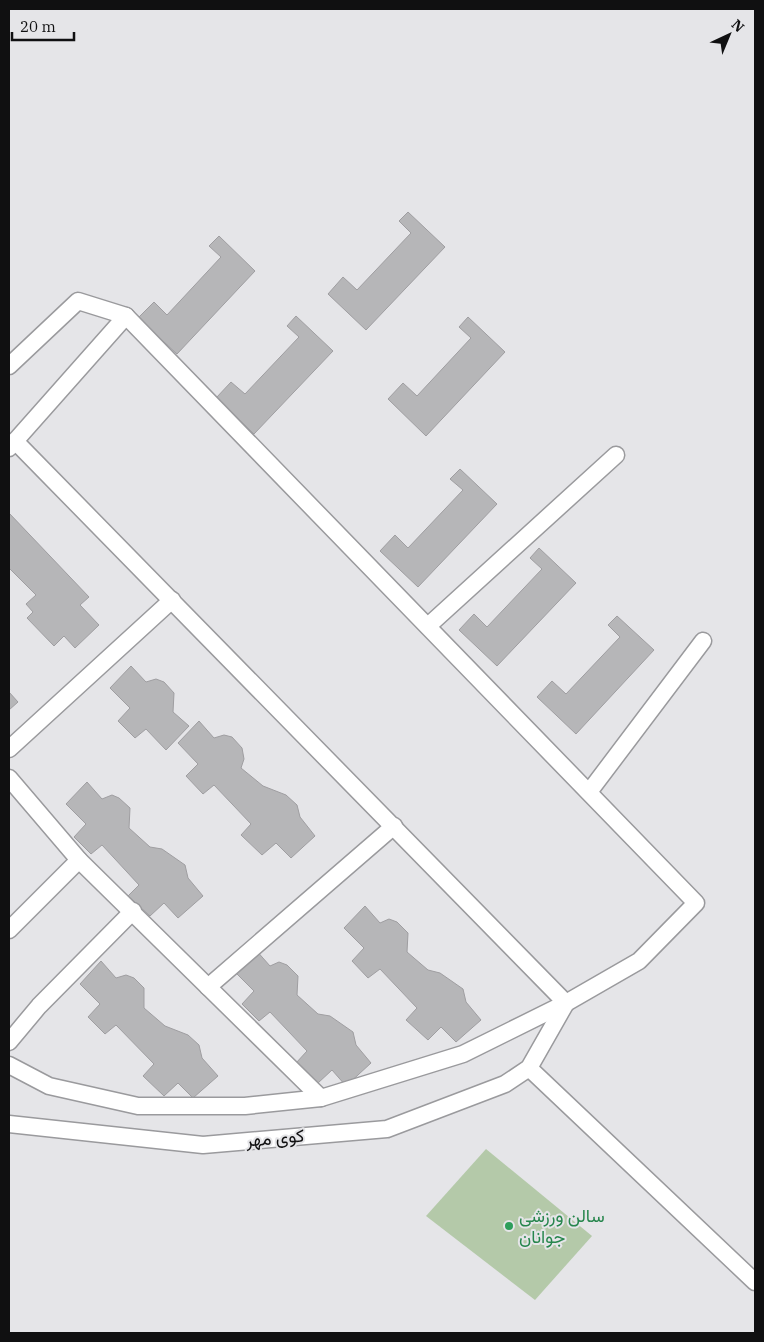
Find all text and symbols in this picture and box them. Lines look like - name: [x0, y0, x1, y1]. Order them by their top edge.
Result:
- scale bar: [12, 10, 75, 42]
- north arrow: [704, 10, 754, 60]
- text: N: [728, 15, 748, 36]
- text: 20 m: [20, 17, 56, 36]
- street label: کوی مهر: [244, 1124, 305, 1152]
- place label: سالن ورزشی جوانان: [519, 1204, 605, 1248]
- marker: سالن ورزشی جوانان: [503, 1220, 515, 1232]

